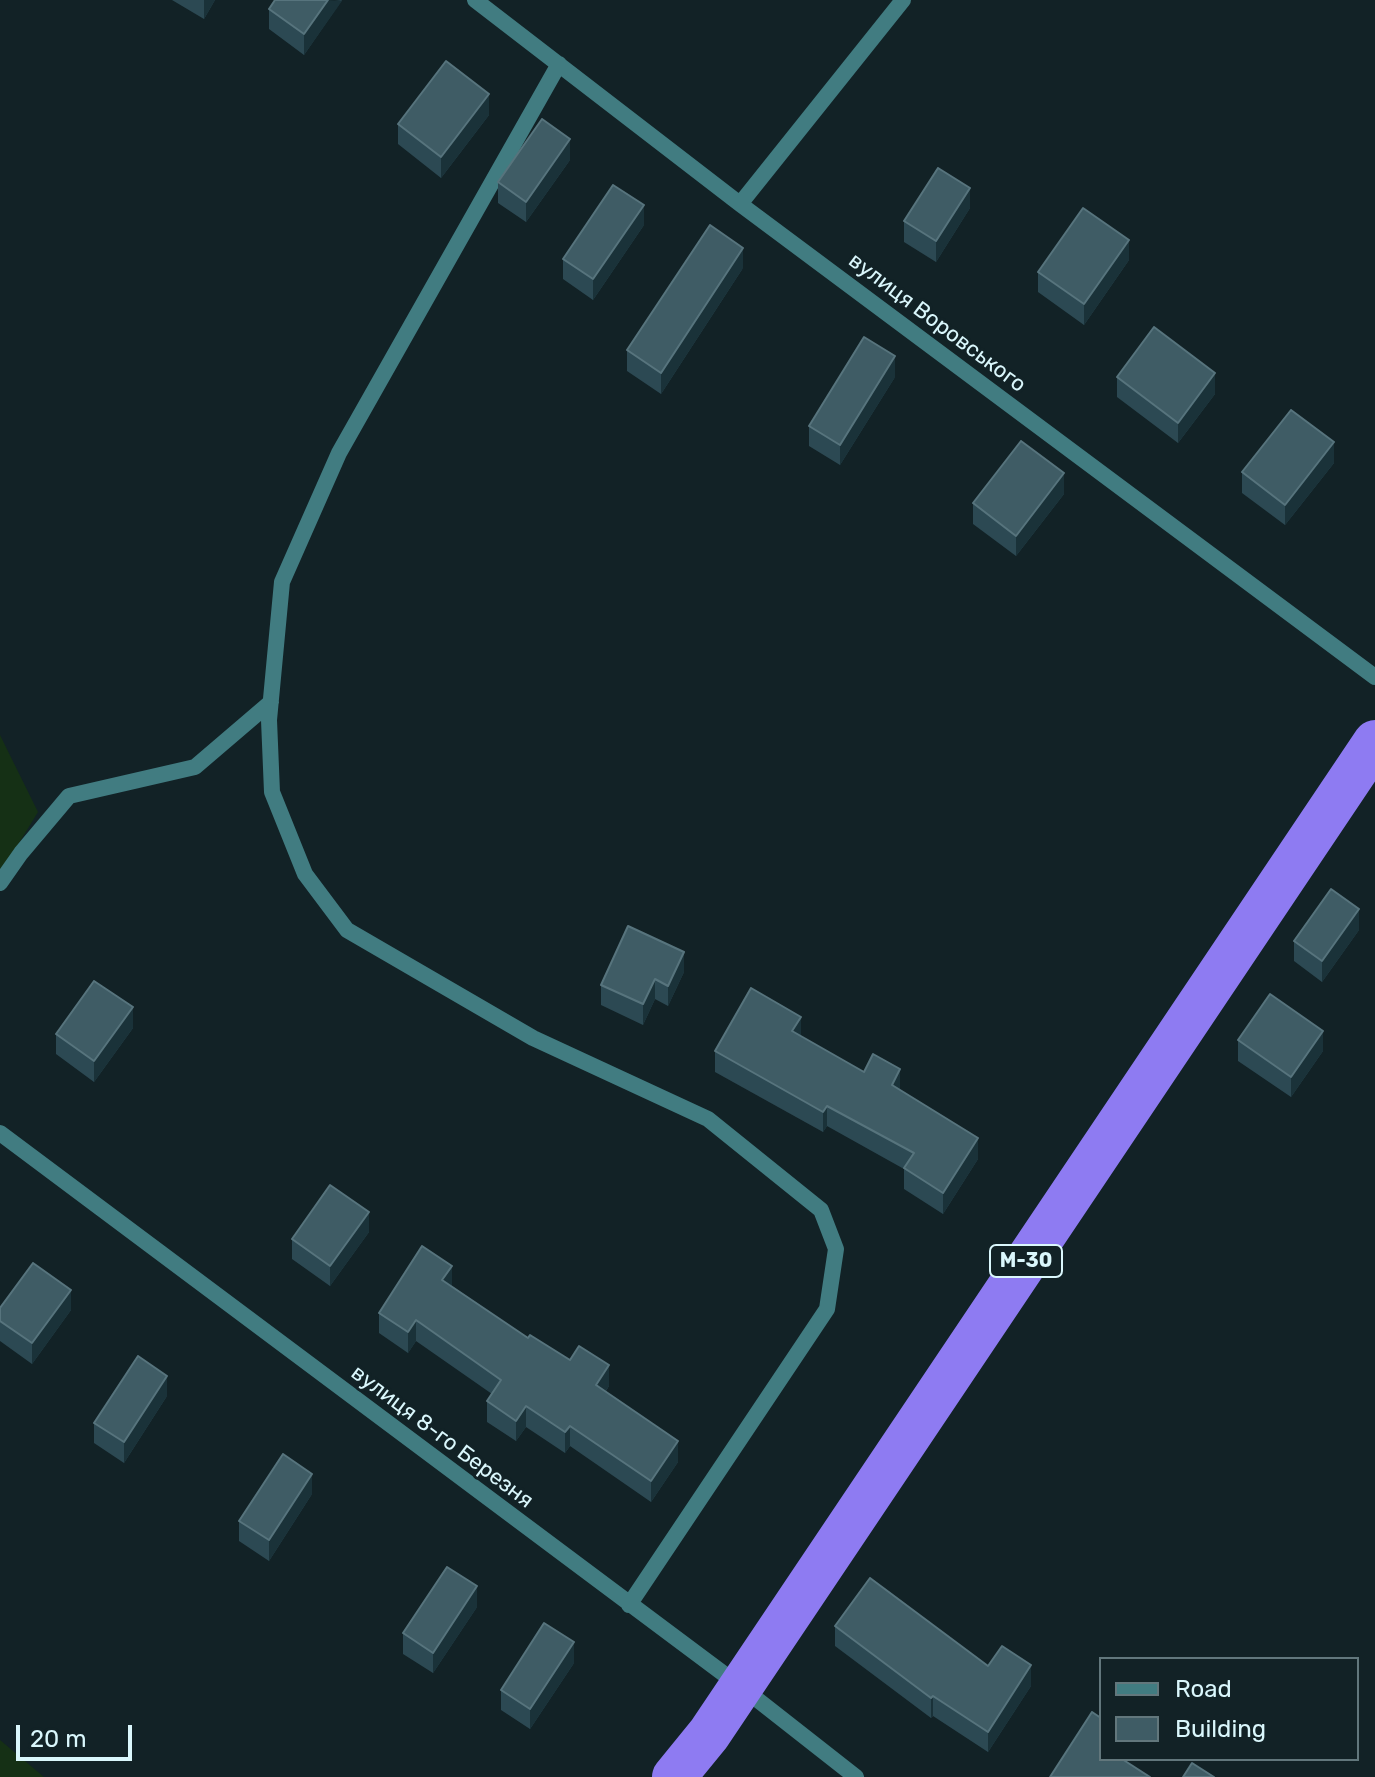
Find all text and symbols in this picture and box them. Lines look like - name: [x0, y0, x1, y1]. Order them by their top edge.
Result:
- street label: вулиця Воровського: [843, 248, 1031, 398]
- road number: М-30: [990, 1245, 1062, 1277]
- street label: вулиця 8-го Березня: [346, 1360, 538, 1514]
- legend: [1099, 1657, 1359, 1761]
- text: Road: [1175, 1675, 1232, 1703]
- scale bar: [20, 1709, 136, 1759]
- text: Building: [1175, 1715, 1266, 1743]
- text: 20 m: [30, 1725, 87, 1753]

